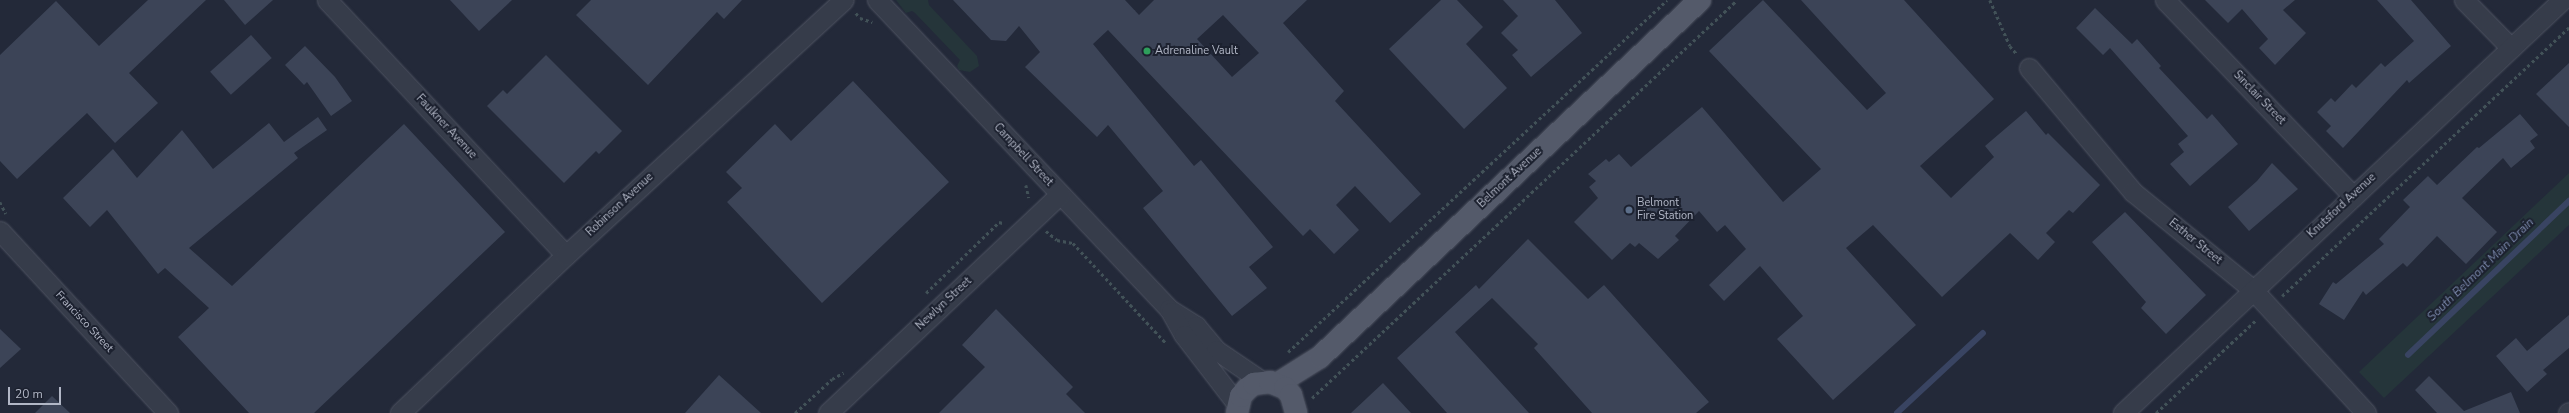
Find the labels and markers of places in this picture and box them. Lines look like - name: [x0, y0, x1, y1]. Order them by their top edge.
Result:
- place label: Adrenaline Vault: [1155, 44, 1238, 58]
- marker: Adrenaline Vault: [1142, 46, 1152, 56]
- place label: Belmont Fire Station: [1637, 197, 1693, 223]
- marker: Belmont Fire Station: [1624, 205, 1634, 215]

